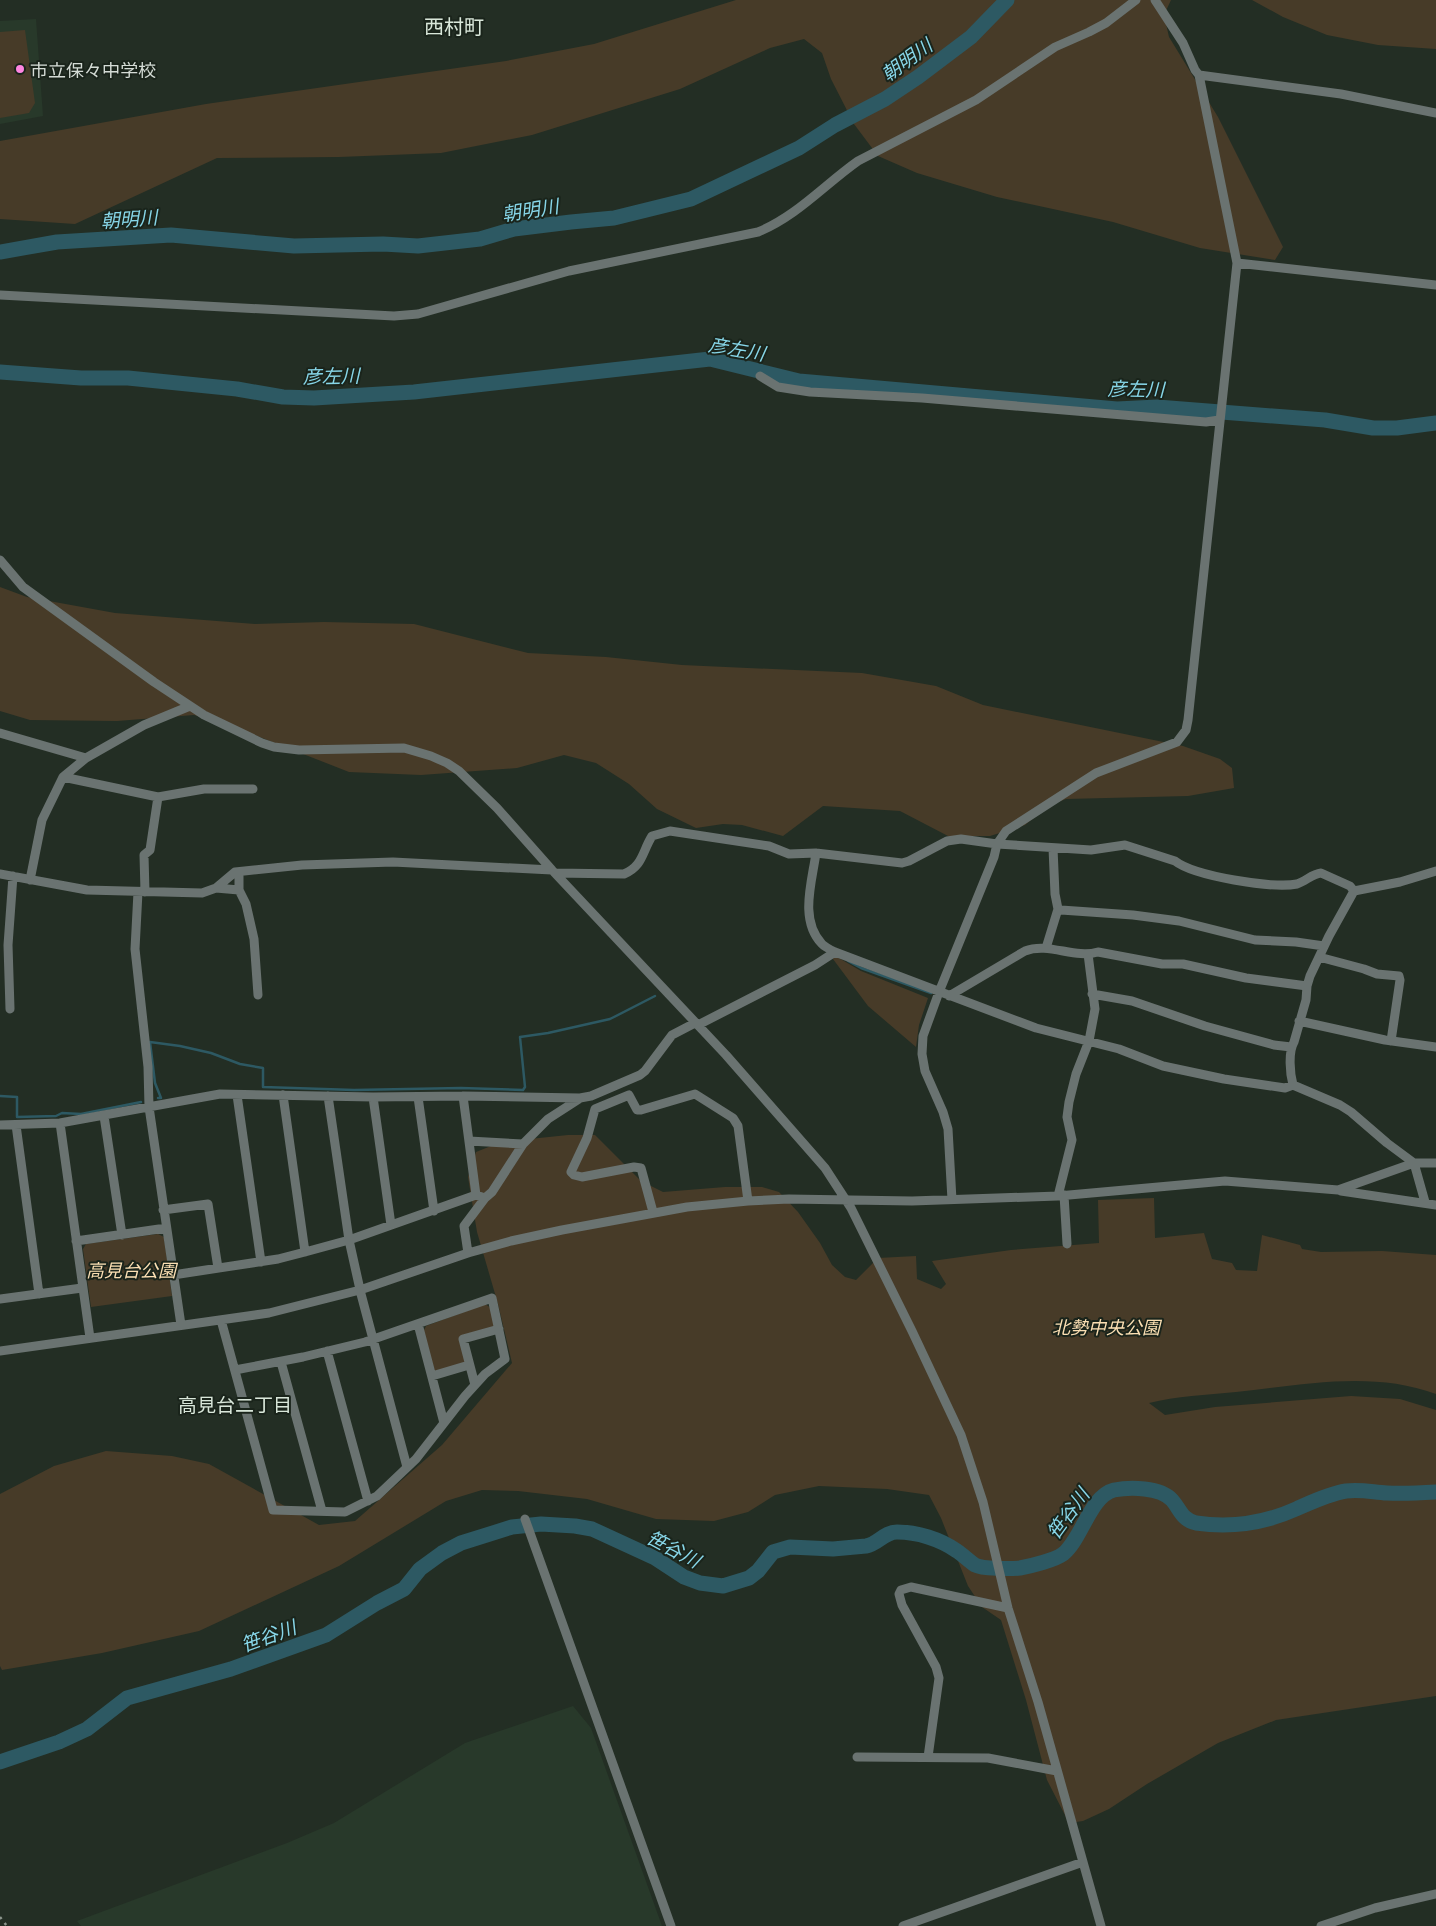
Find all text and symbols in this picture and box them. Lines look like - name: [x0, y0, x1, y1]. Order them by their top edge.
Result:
- district label: 西村町: [424, 10, 484, 40]
- water label: 朝明川: [875, 30, 939, 87]
- place label: 市立保々中学校: [30, 56, 156, 83]
- marker: 市立保々中学校: [14, 63, 26, 75]
- water label: 朝明川: [500, 190, 562, 227]
- water label: 朝明川: [100, 202, 160, 234]
- water label: 彦左川: [706, 329, 769, 367]
- water label: 彦左川: [302, 360, 362, 389]
- water label: 彦左川: [1107, 374, 1167, 403]
- park label: 高見台公園: [86, 1256, 179, 1283]
- park label: 北勢中央公園: [1052, 1313, 1163, 1340]
- district label: 高見台二丁目: [178, 1390, 292, 1418]
- water label: 笹谷川: [1039, 1480, 1096, 1544]
- water label: 笹谷川: [642, 1522, 707, 1575]
- water label: 笹谷川: [236, 1611, 301, 1658]

